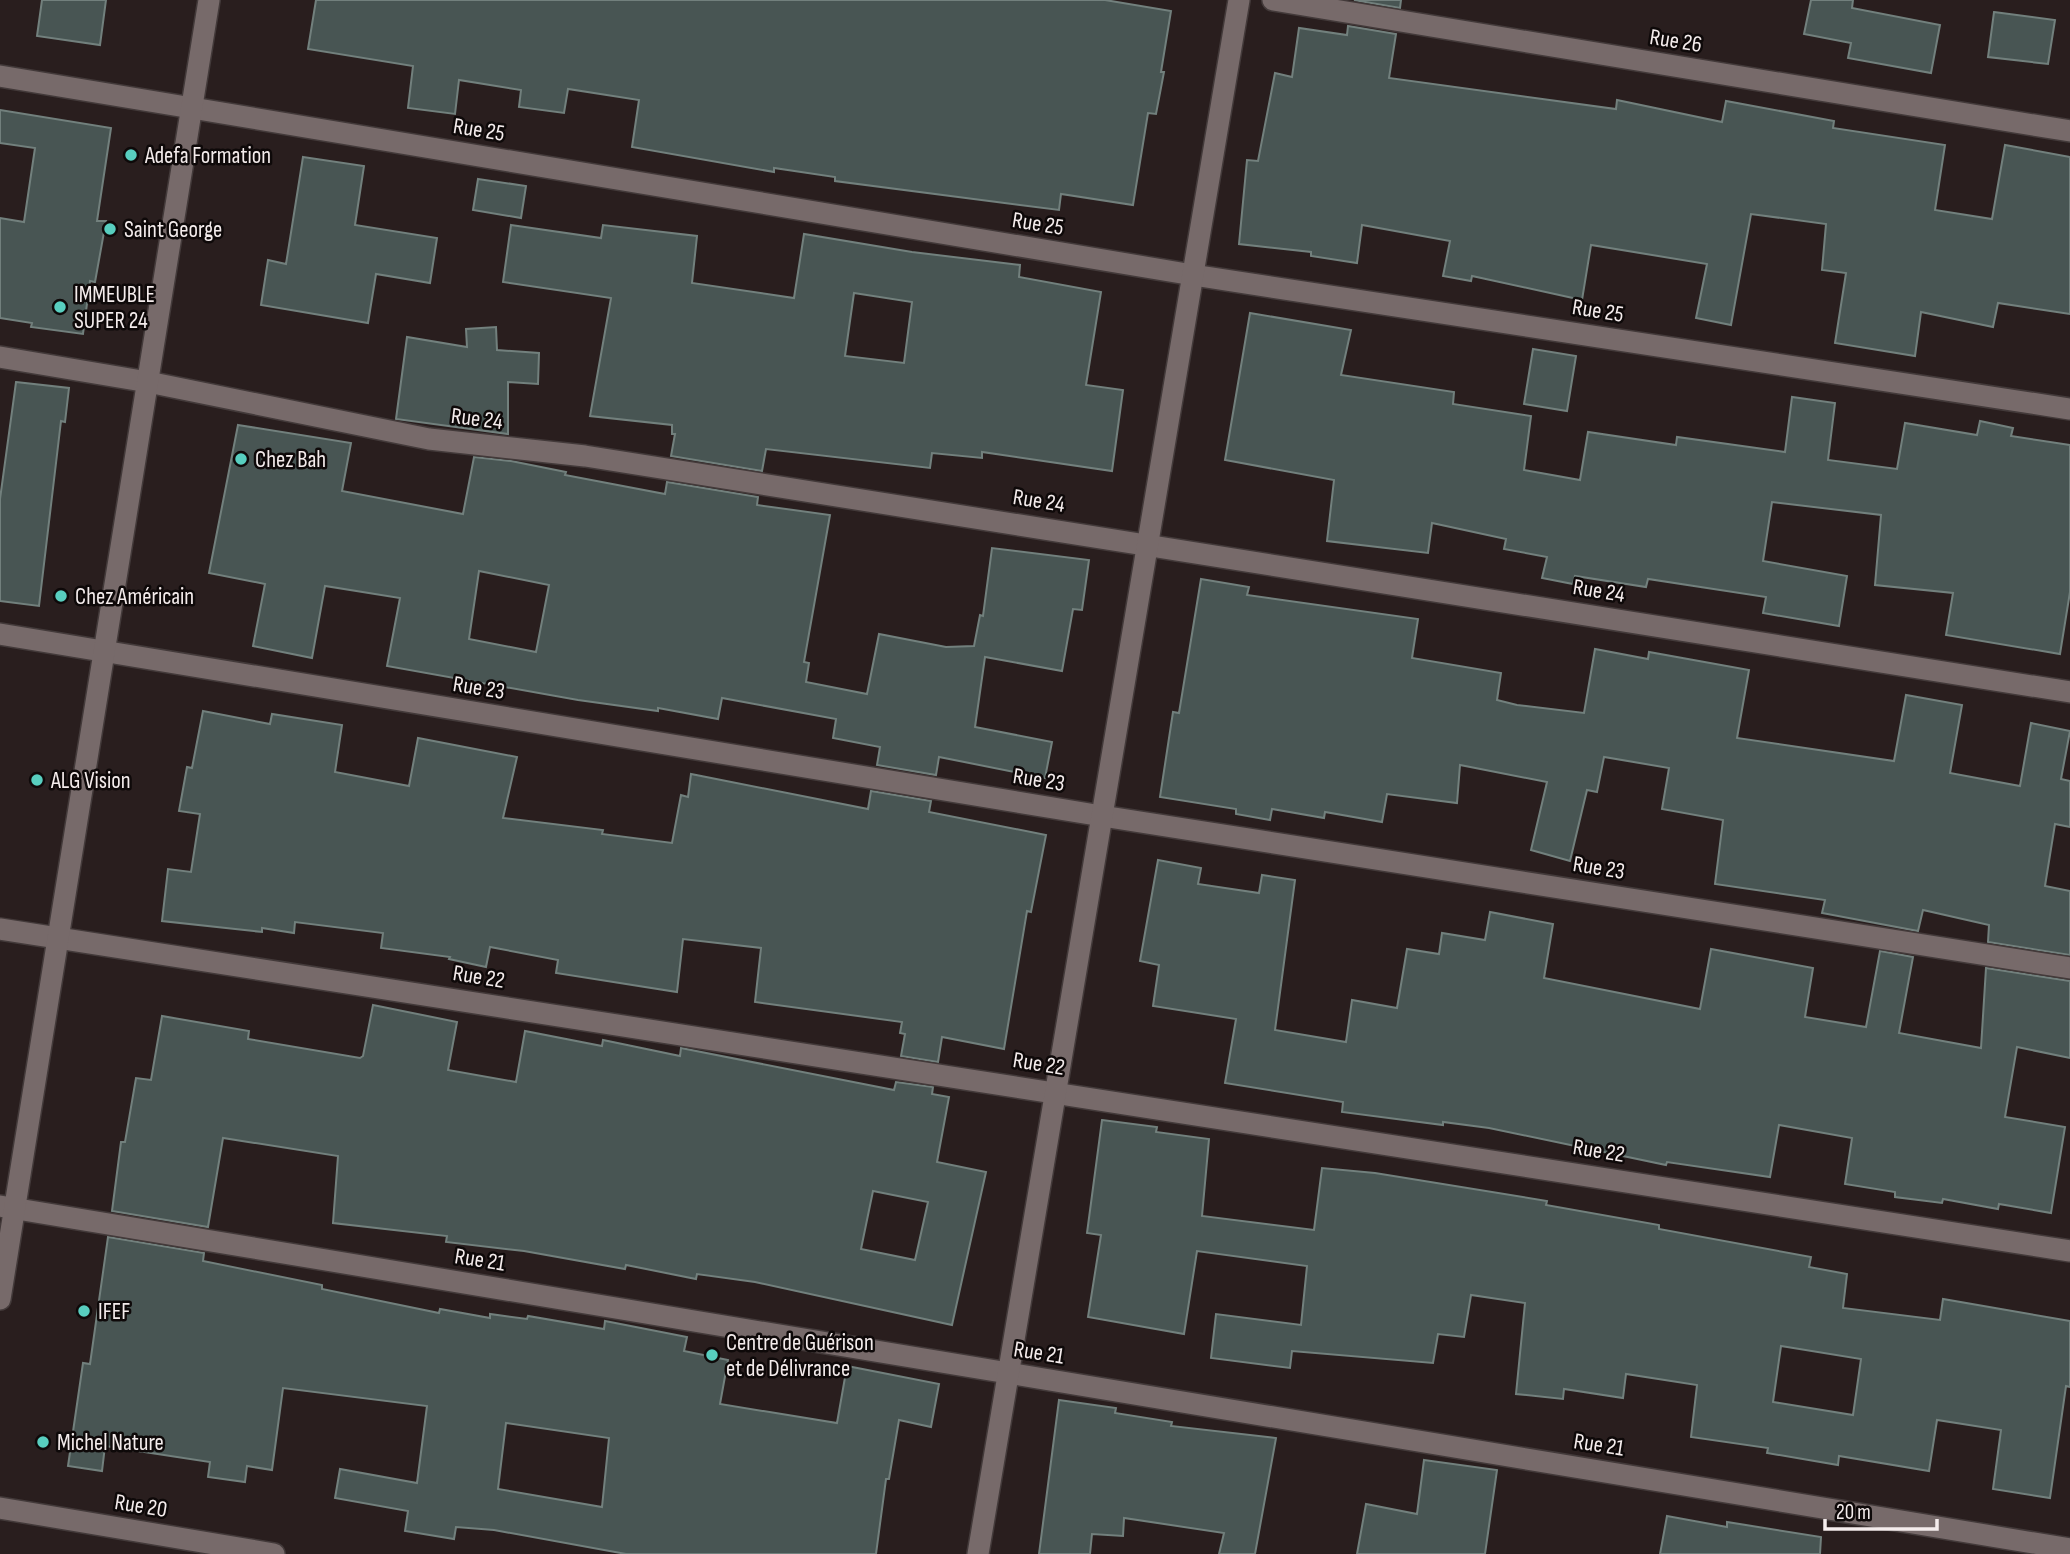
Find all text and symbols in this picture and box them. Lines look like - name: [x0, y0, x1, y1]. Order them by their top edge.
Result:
- street label: Rue 26: [1648, 23, 1704, 59]
- street label: Rue 25: [451, 112, 507, 148]
- place label: Adefa Formation: [144, 142, 271, 170]
- marker: Adefa Formation: [123, 147, 139, 163]
- street label: Rue 25: [1010, 206, 1066, 242]
- place label: Saint George: [124, 216, 222, 244]
- marker: Saint George: [102, 221, 118, 237]
- place label: IMMEUBLE SUPER 24: [74, 281, 155, 335]
- street label: Rue 25: [1570, 293, 1626, 329]
- marker: IMMEUBLE SUPER 24: [52, 299, 68, 315]
- street label: Rue 24: [449, 402, 505, 436]
- place label: Chez Bah: [255, 446, 326, 474]
- marker: Chez Bah: [233, 451, 249, 467]
- street label: Rue 24: [1011, 483, 1067, 519]
- street label: Rue 24: [1571, 573, 1627, 609]
- place label: Chez Américain: [75, 583, 194, 611]
- marker: Chez Américain: [53, 588, 69, 604]
- street label: Rue 23: [451, 670, 507, 706]
- street label: Rue 23: [1011, 762, 1067, 798]
- place label: ALG Vision: [50, 767, 131, 795]
- marker: ALG Vision: [29, 772, 45, 788]
- street label: Rue 23: [1571, 850, 1627, 886]
- street label: Rue 22: [451, 959, 507, 995]
- street label: Rue 22: [1011, 1046, 1067, 1082]
- street label: Rue 22: [1571, 1133, 1627, 1169]
- street label: Rue 21: [453, 1242, 507, 1278]
- place label: IFEF: [98, 1298, 130, 1326]
- marker: IFEF: [76, 1303, 92, 1319]
- place label: Centre de Guérison et de Délivrance: [726, 1329, 874, 1383]
- street label: Rue 21: [1012, 1335, 1066, 1371]
- marker: Centre de Guérison et de Délivrance: [704, 1347, 720, 1363]
- street label: Rue 21: [1572, 1427, 1626, 1463]
- place label: Michel Nature: [57, 1429, 164, 1457]
- marker: Michel Nature: [35, 1434, 51, 1450]
- street label: Rue 20: [113, 1488, 169, 1524]
- scale bar: [1825, 1488, 1937, 1532]
- text: 20 m: [1836, 1500, 1871, 1525]

